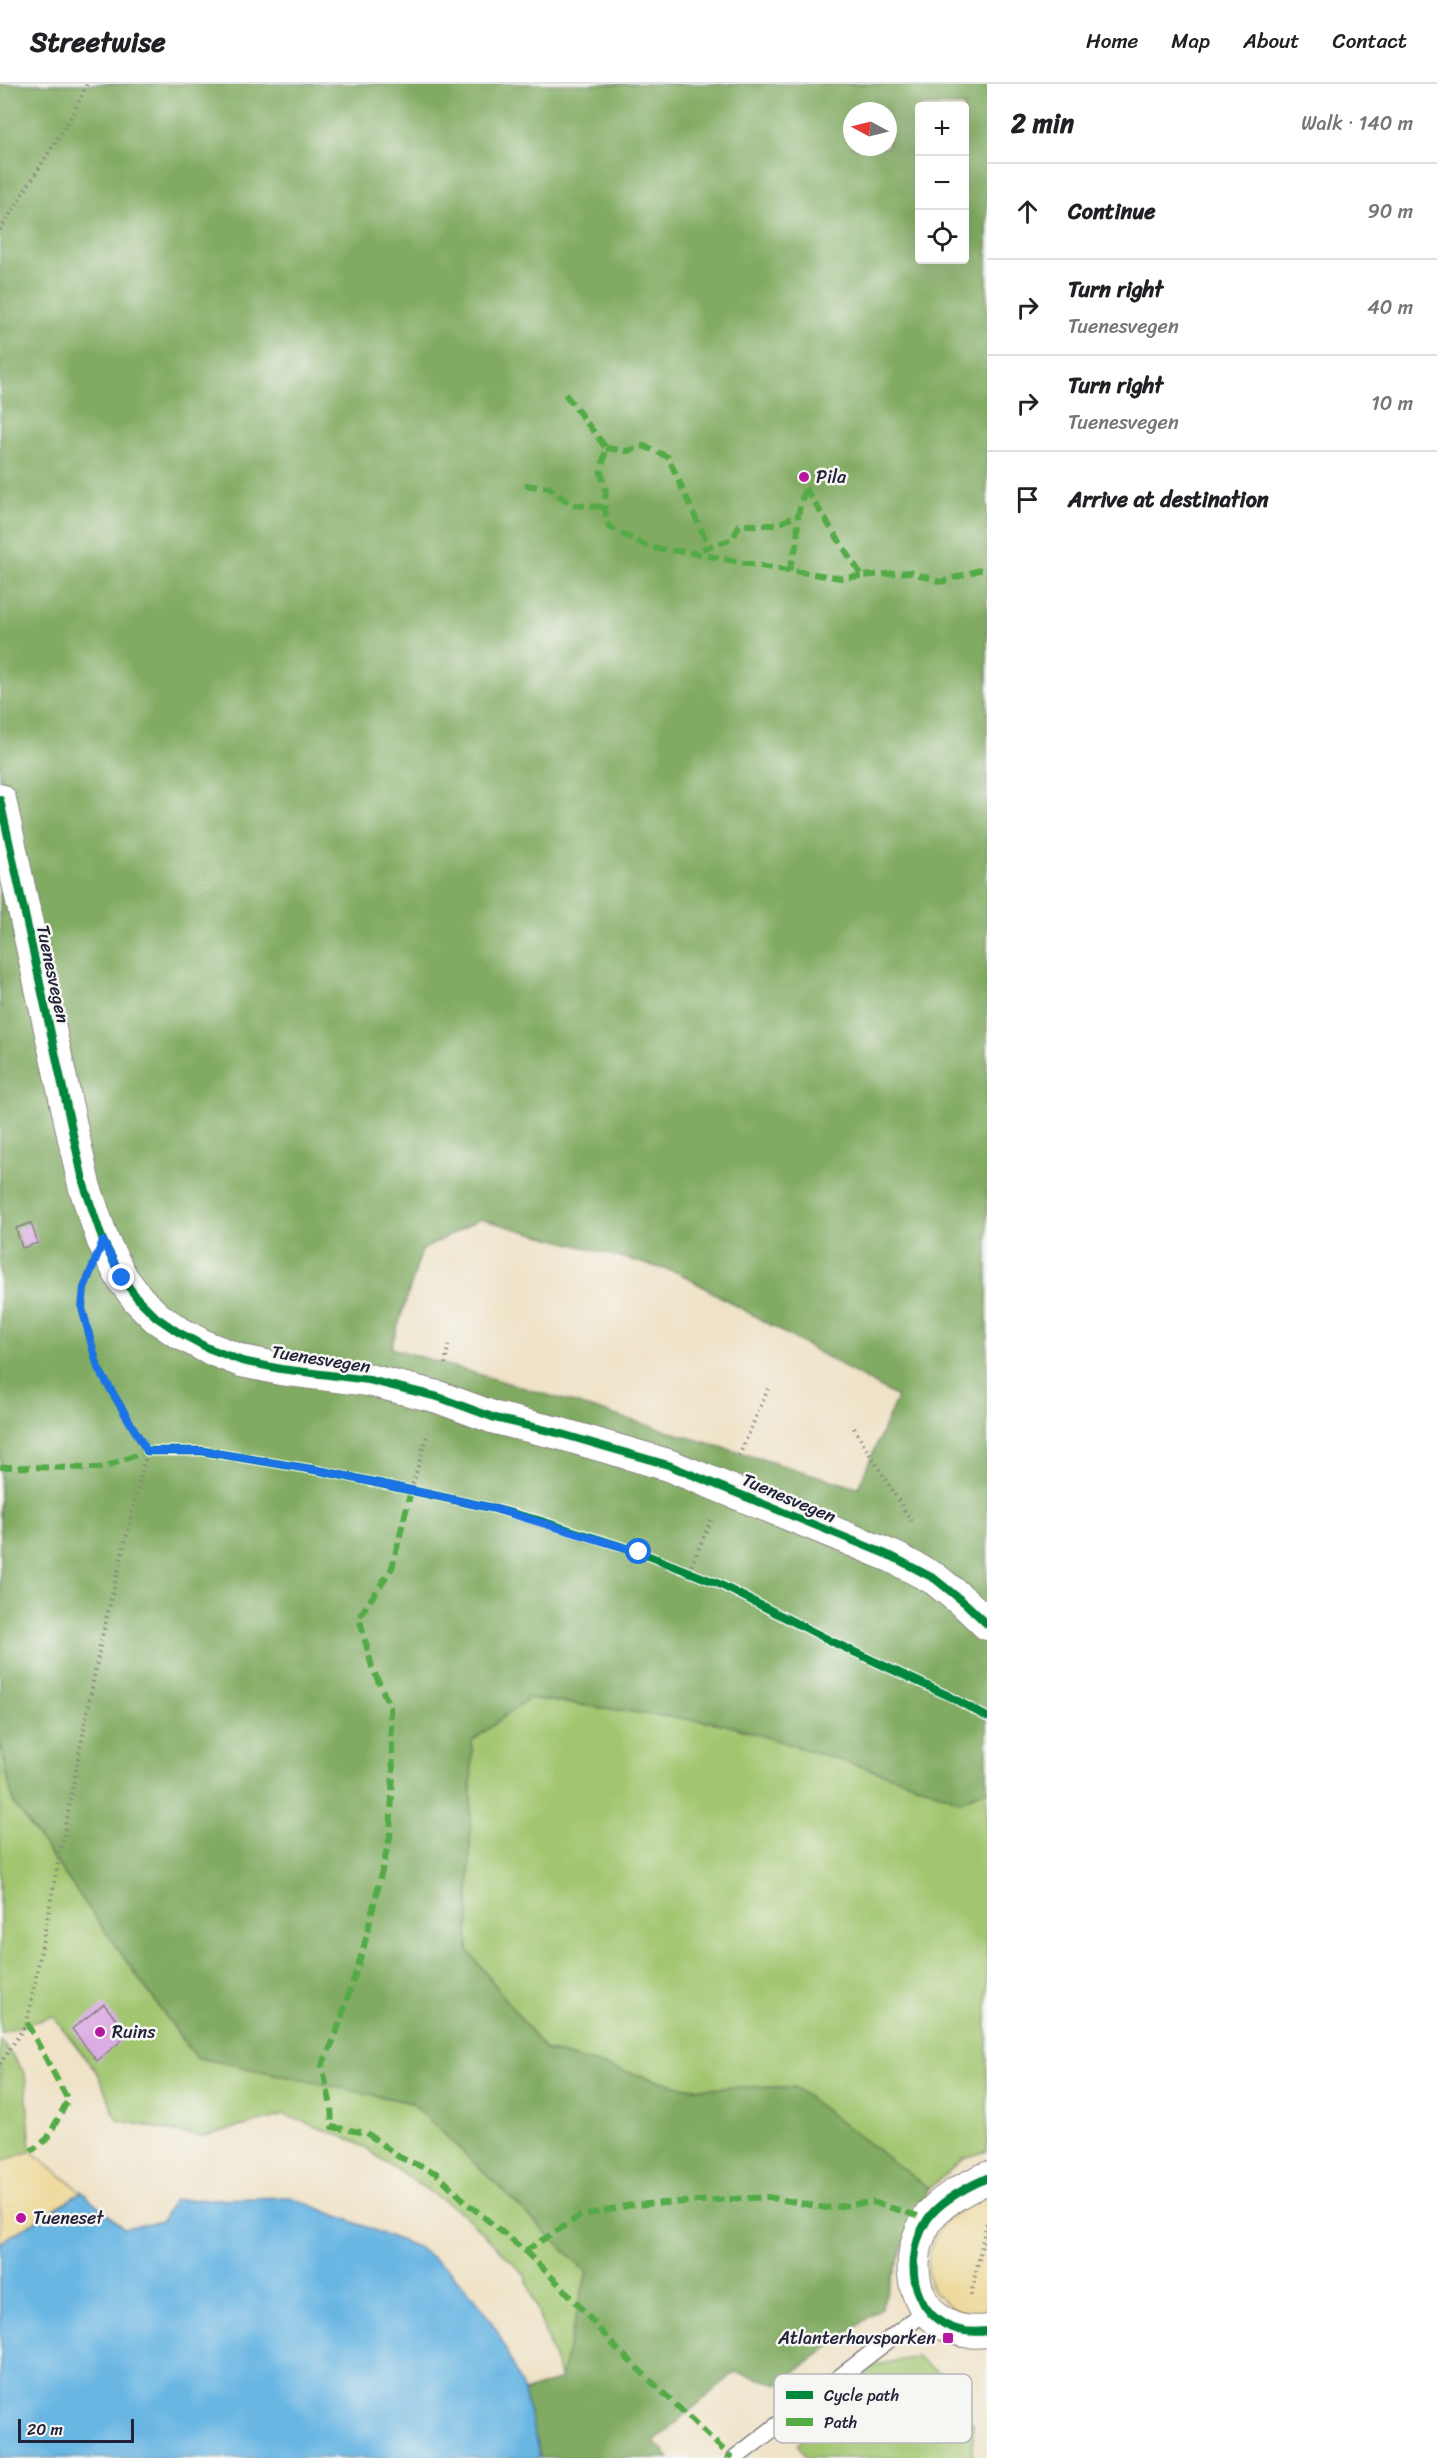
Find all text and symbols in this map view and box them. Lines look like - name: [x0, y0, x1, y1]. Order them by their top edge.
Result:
- text: Streetwise: [30, 17, 166, 66]
- text: Home: [1086, 22, 1138, 60]
- text: Map: [1171, 22, 1210, 60]
- text: About: [1243, 22, 1300, 60]
- text: Contact: [1333, 22, 1407, 60]
- text: 2 min: [1011, 100, 1074, 146]
- north arrow: [843, 102, 897, 156]
- map controls: [915, 102, 969, 264]
- button: +: [915, 102, 969, 156]
- text: Walk · 140 m: [1301, 106, 1413, 141]
- button: −: [915, 156, 969, 210]
- text: Continue: [1068, 192, 1156, 231]
- text: 90 m: [1368, 194, 1413, 229]
- icon: ahead: [1011, 195, 1044, 228]
- button: locate: [915, 210, 969, 264]
- text: Turn right: [1068, 270, 1163, 309]
- text: 40 m: [1367, 290, 1413, 325]
- icon: right: [1011, 291, 1044, 324]
- text: Tuenesvegen: [1068, 309, 1179, 344]
- text: Turn right: [1068, 366, 1163, 405]
- text: 10 m: [1371, 386, 1413, 421]
- icon: right: [1011, 387, 1044, 420]
- text: Tuenesvegen: [1068, 405, 1179, 440]
- place label: Pila: [816, 461, 847, 493]
- marker: Pila: [797, 470, 811, 484]
- text: Arrive at destination: [1068, 480, 1269, 519]
- icon: arrive: [1011, 483, 1044, 516]
- street label: Tuenesvegen: [27, 922, 79, 1026]
- route end: [108, 1264, 134, 1290]
- street label: Tuenesvegen: [269, 1335, 373, 1383]
- street label: Tuenesvegen: [737, 1464, 841, 1532]
- route start: [625, 1538, 651, 1564]
- place label: Ruins: [112, 2016, 156, 2048]
- marker: Ruins: [93, 2025, 107, 2039]
- place label: Tueneset: [33, 2202, 104, 2234]
- marker: Tueneset: [14, 2211, 28, 2225]
- place label: Atlanterhavsparken: [777, 2322, 936, 2354]
- marker: Atlanterhavsparken: [941, 2331, 955, 2345]
- legend: [774, 2374, 972, 2443]
- text: Cycle path: [824, 2381, 899, 2410]
- text: Path: [824, 2408, 857, 2437]
- text: 20 m: [27, 2415, 63, 2444]
- scale bar: [18, 2416, 134, 2444]

